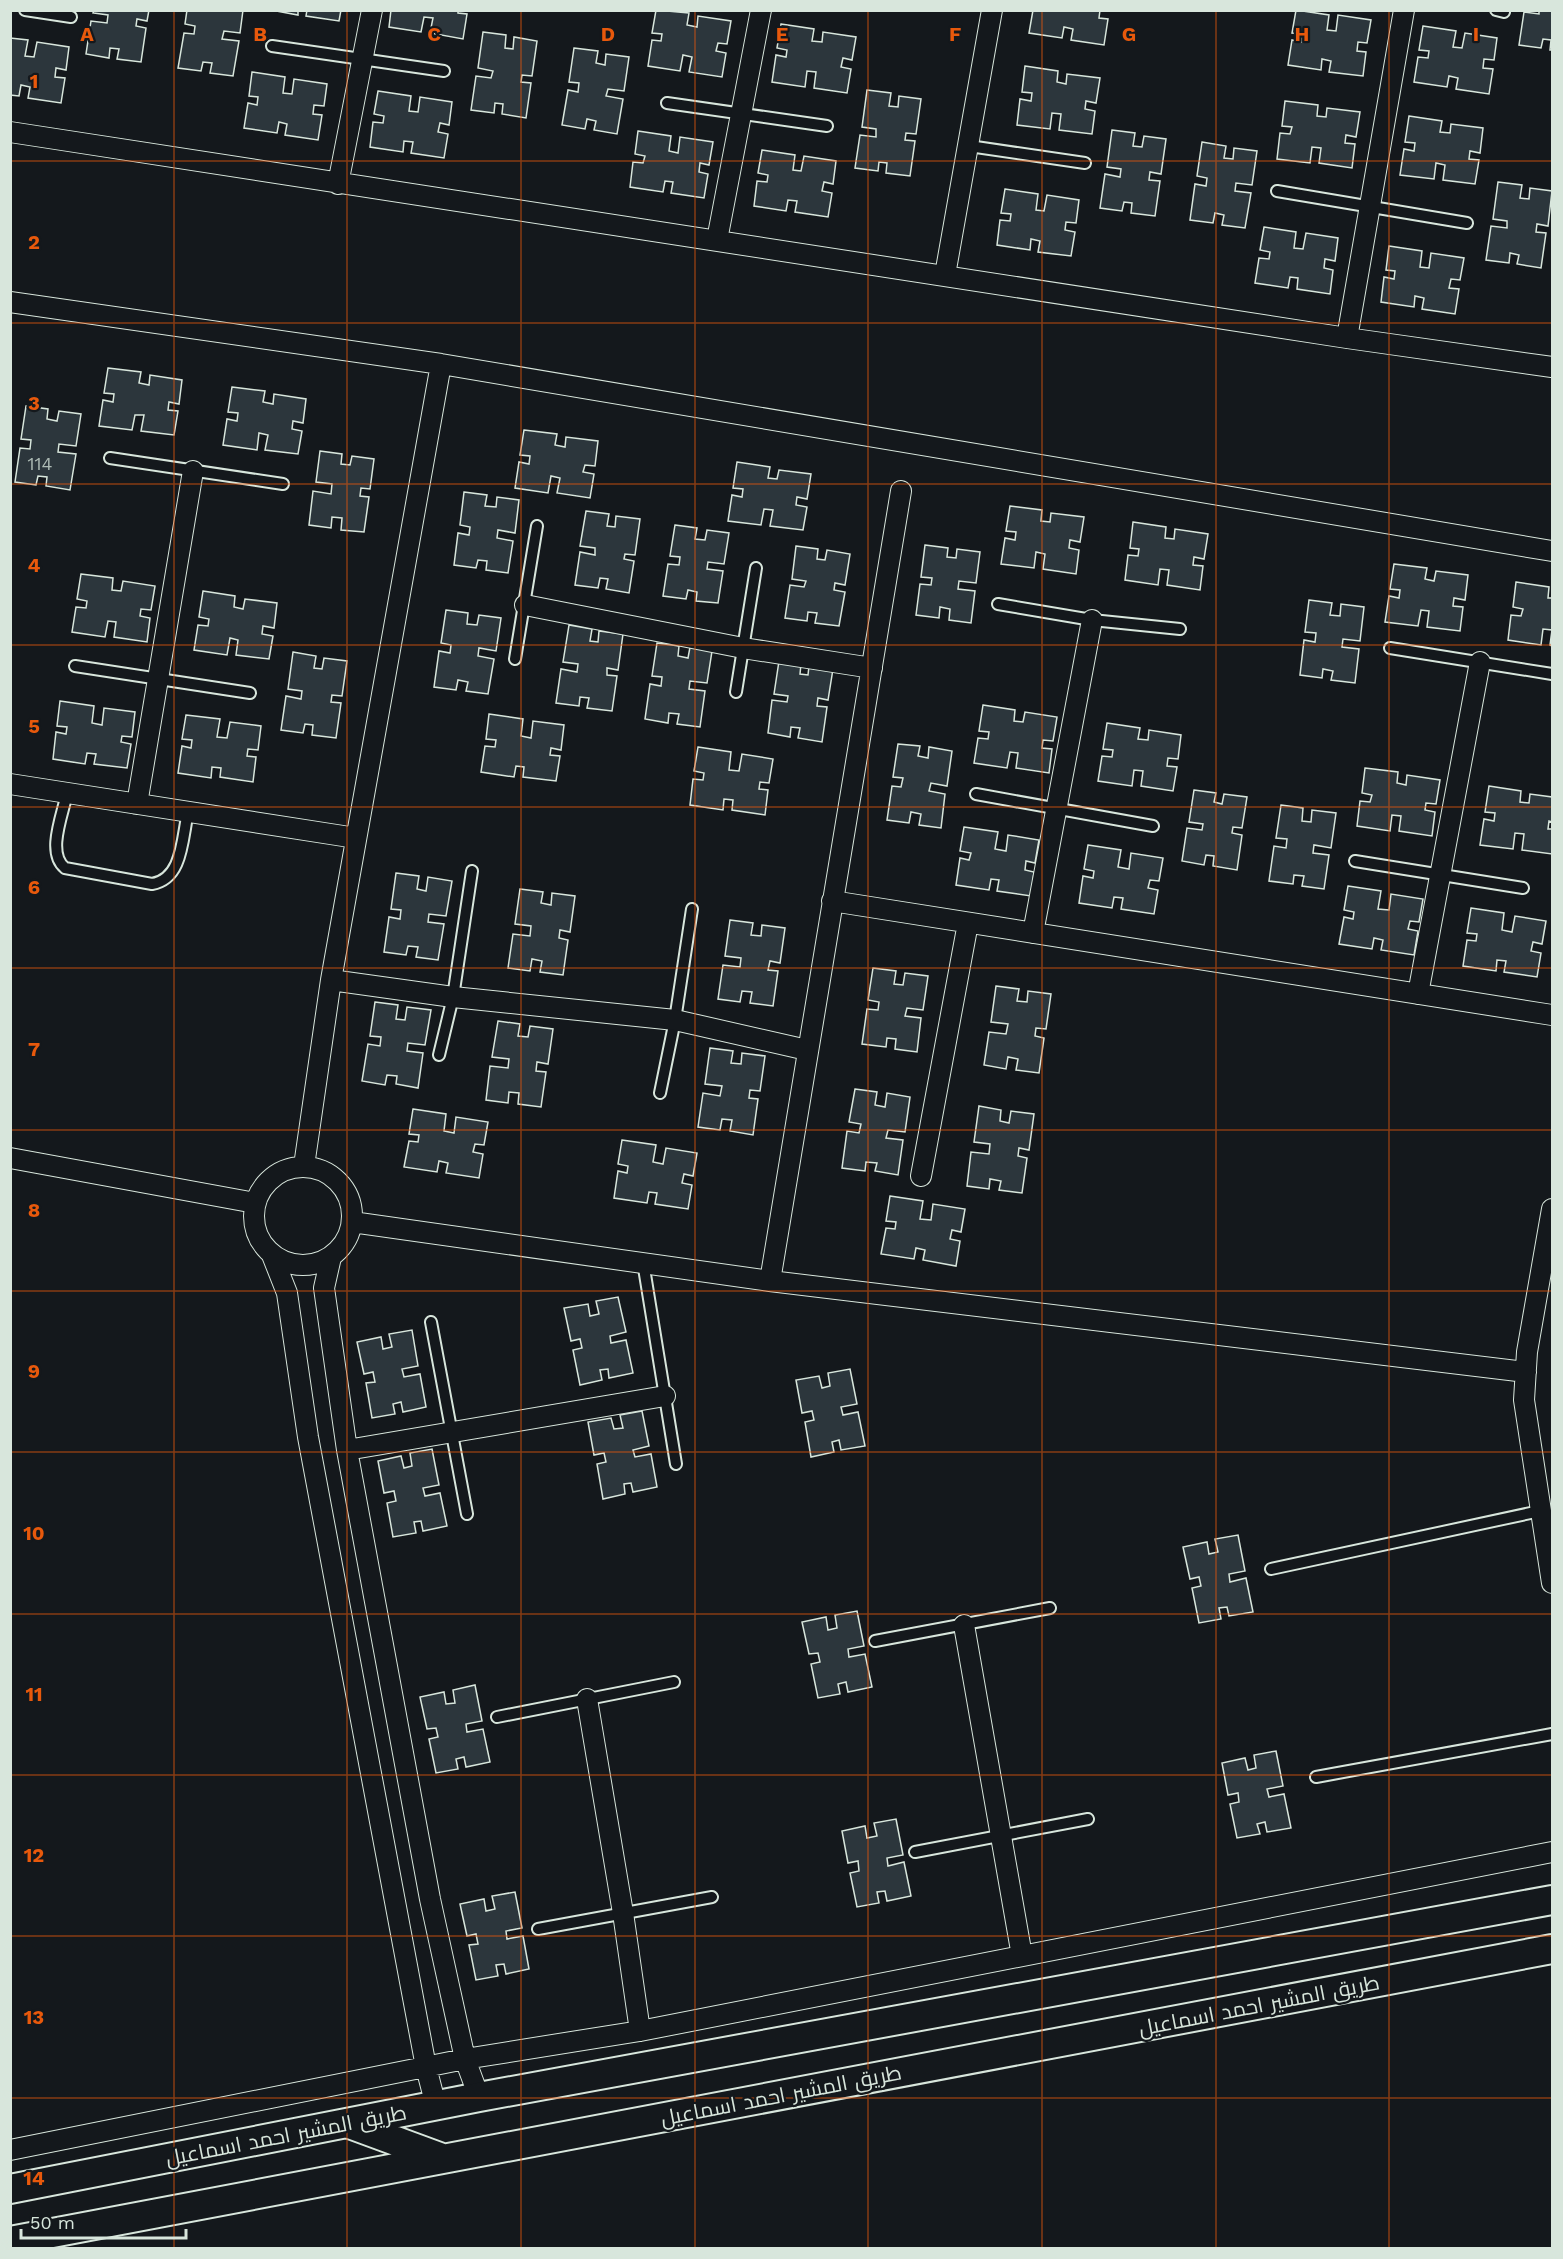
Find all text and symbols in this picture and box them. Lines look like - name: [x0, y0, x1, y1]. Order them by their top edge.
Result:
- text: A: [80, 22, 94, 46]
- text: B: [253, 22, 267, 46]
- text: C: [427, 22, 441, 46]
- text: D: [601, 22, 615, 46]
- text: E: [776, 22, 788, 46]
- text: F: [949, 22, 961, 46]
- text: G: [1122, 22, 1136, 46]
- text: H: [1295, 22, 1309, 46]
- text: I: [1473, 22, 1479, 46]
- text: 1: [30, 69, 38, 93]
- text: 2: [28, 230, 40, 254]
- text: 3: [28, 391, 40, 415]
- house number: 114: [27, 453, 53, 474]
- text: 4: [28, 553, 41, 577]
- text: 5: [28, 714, 40, 738]
- text: 6: [28, 875, 40, 899]
- text: 7: [28, 1037, 40, 1061]
- text: 8: [28, 1198, 40, 1222]
- text: 9: [28, 1359, 40, 1383]
- text: 10: [23, 1521, 45, 1545]
- text: 11: [25, 1682, 43, 1706]
- text: 12: [24, 1843, 44, 1867]
- street label: طريق المشير احمد اسماعيل: [1136, 1969, 1382, 2042]
- text: 13: [24, 2005, 44, 2029]
- street label: طريق المشير احمد اسماعيل: [658, 2059, 904, 2132]
- street label: طريق المشير احمد اسماعيل: [163, 2099, 409, 2172]
- text: 14: [23, 2166, 45, 2190]
- scale bar: [21, 2202, 186, 2240]
- text: 50 m: [30, 2212, 75, 2233]

